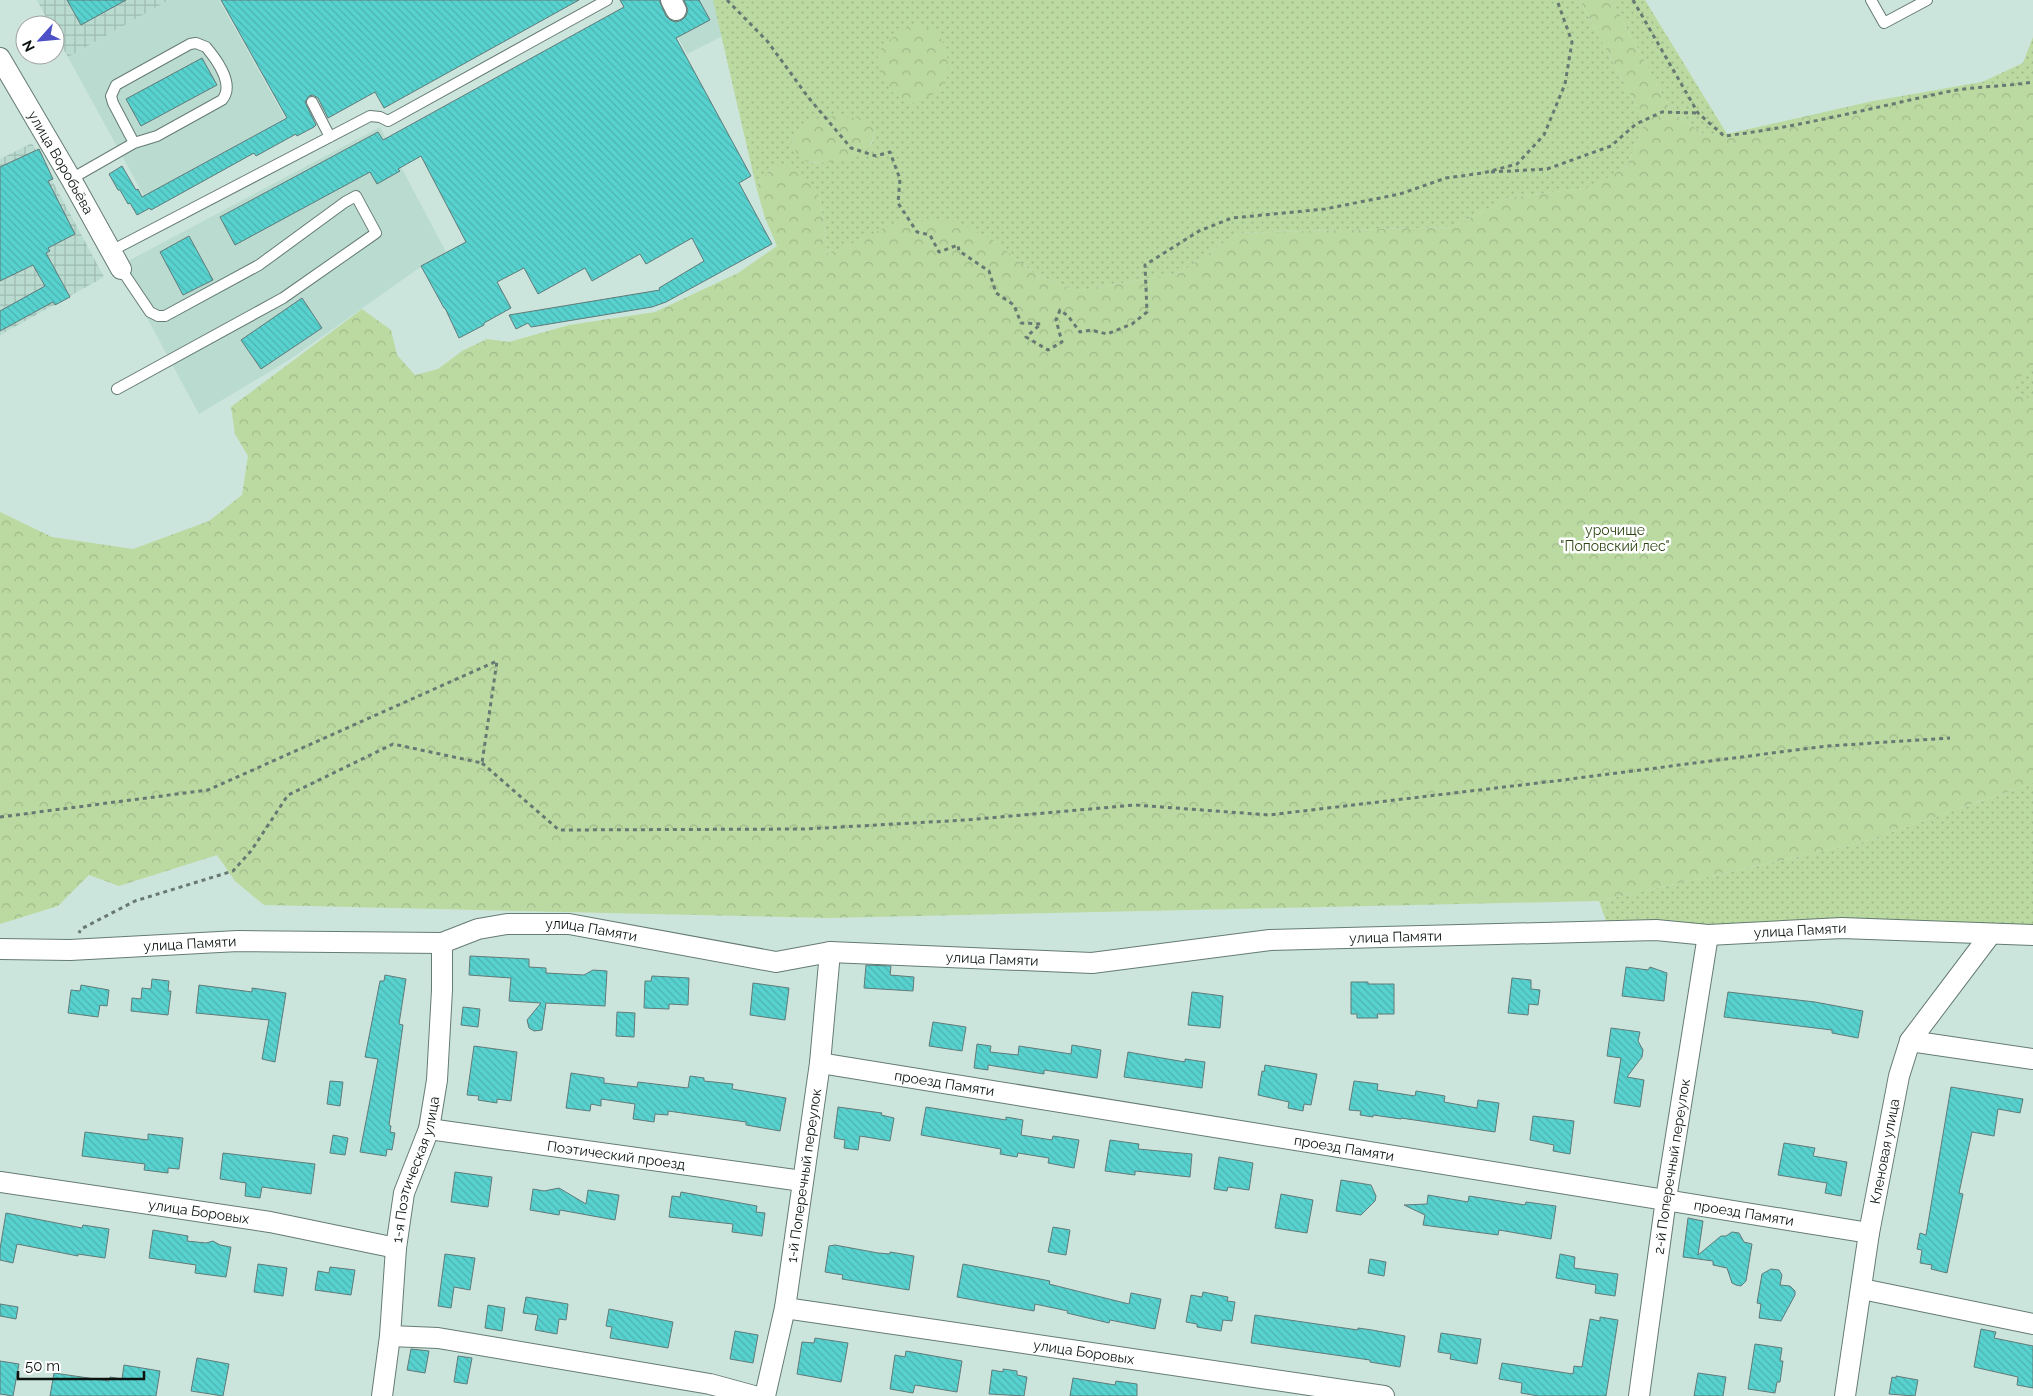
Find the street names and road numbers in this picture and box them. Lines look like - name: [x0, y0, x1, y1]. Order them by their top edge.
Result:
- street label: улица Воробьёва: [25, 108, 97, 217]
- street label: улица Памяти: [545, 916, 638, 944]
- street label: улица Памяти: [1753, 920, 1847, 941]
- street label: улица Памяти: [1349, 928, 1442, 946]
- street label: улица Памяти: [143, 933, 237, 954]
- street label: улица Памяти: [945, 949, 1039, 969]
- street label: проезд Памяти: [893, 1067, 996, 1099]
- street label: 2-й Поперечный переулок: [1651, 1077, 1693, 1255]
- street label: 1-й Поперечный переулок: [784, 1087, 824, 1264]
- street label: 1-я Поэтическая улица: [389, 1095, 442, 1244]
- street label: Кленовая улица: [1867, 1097, 1903, 1205]
- street label: проезд Памяти: [1293, 1132, 1395, 1164]
- street label: Поэтический проезд: [546, 1138, 686, 1173]
- street label: улица Боровых: [147, 1196, 250, 1227]
- street label: проезд Памяти: [1693, 1197, 1795, 1229]
- street label: улица Боровых: [1032, 1337, 1135, 1367]

